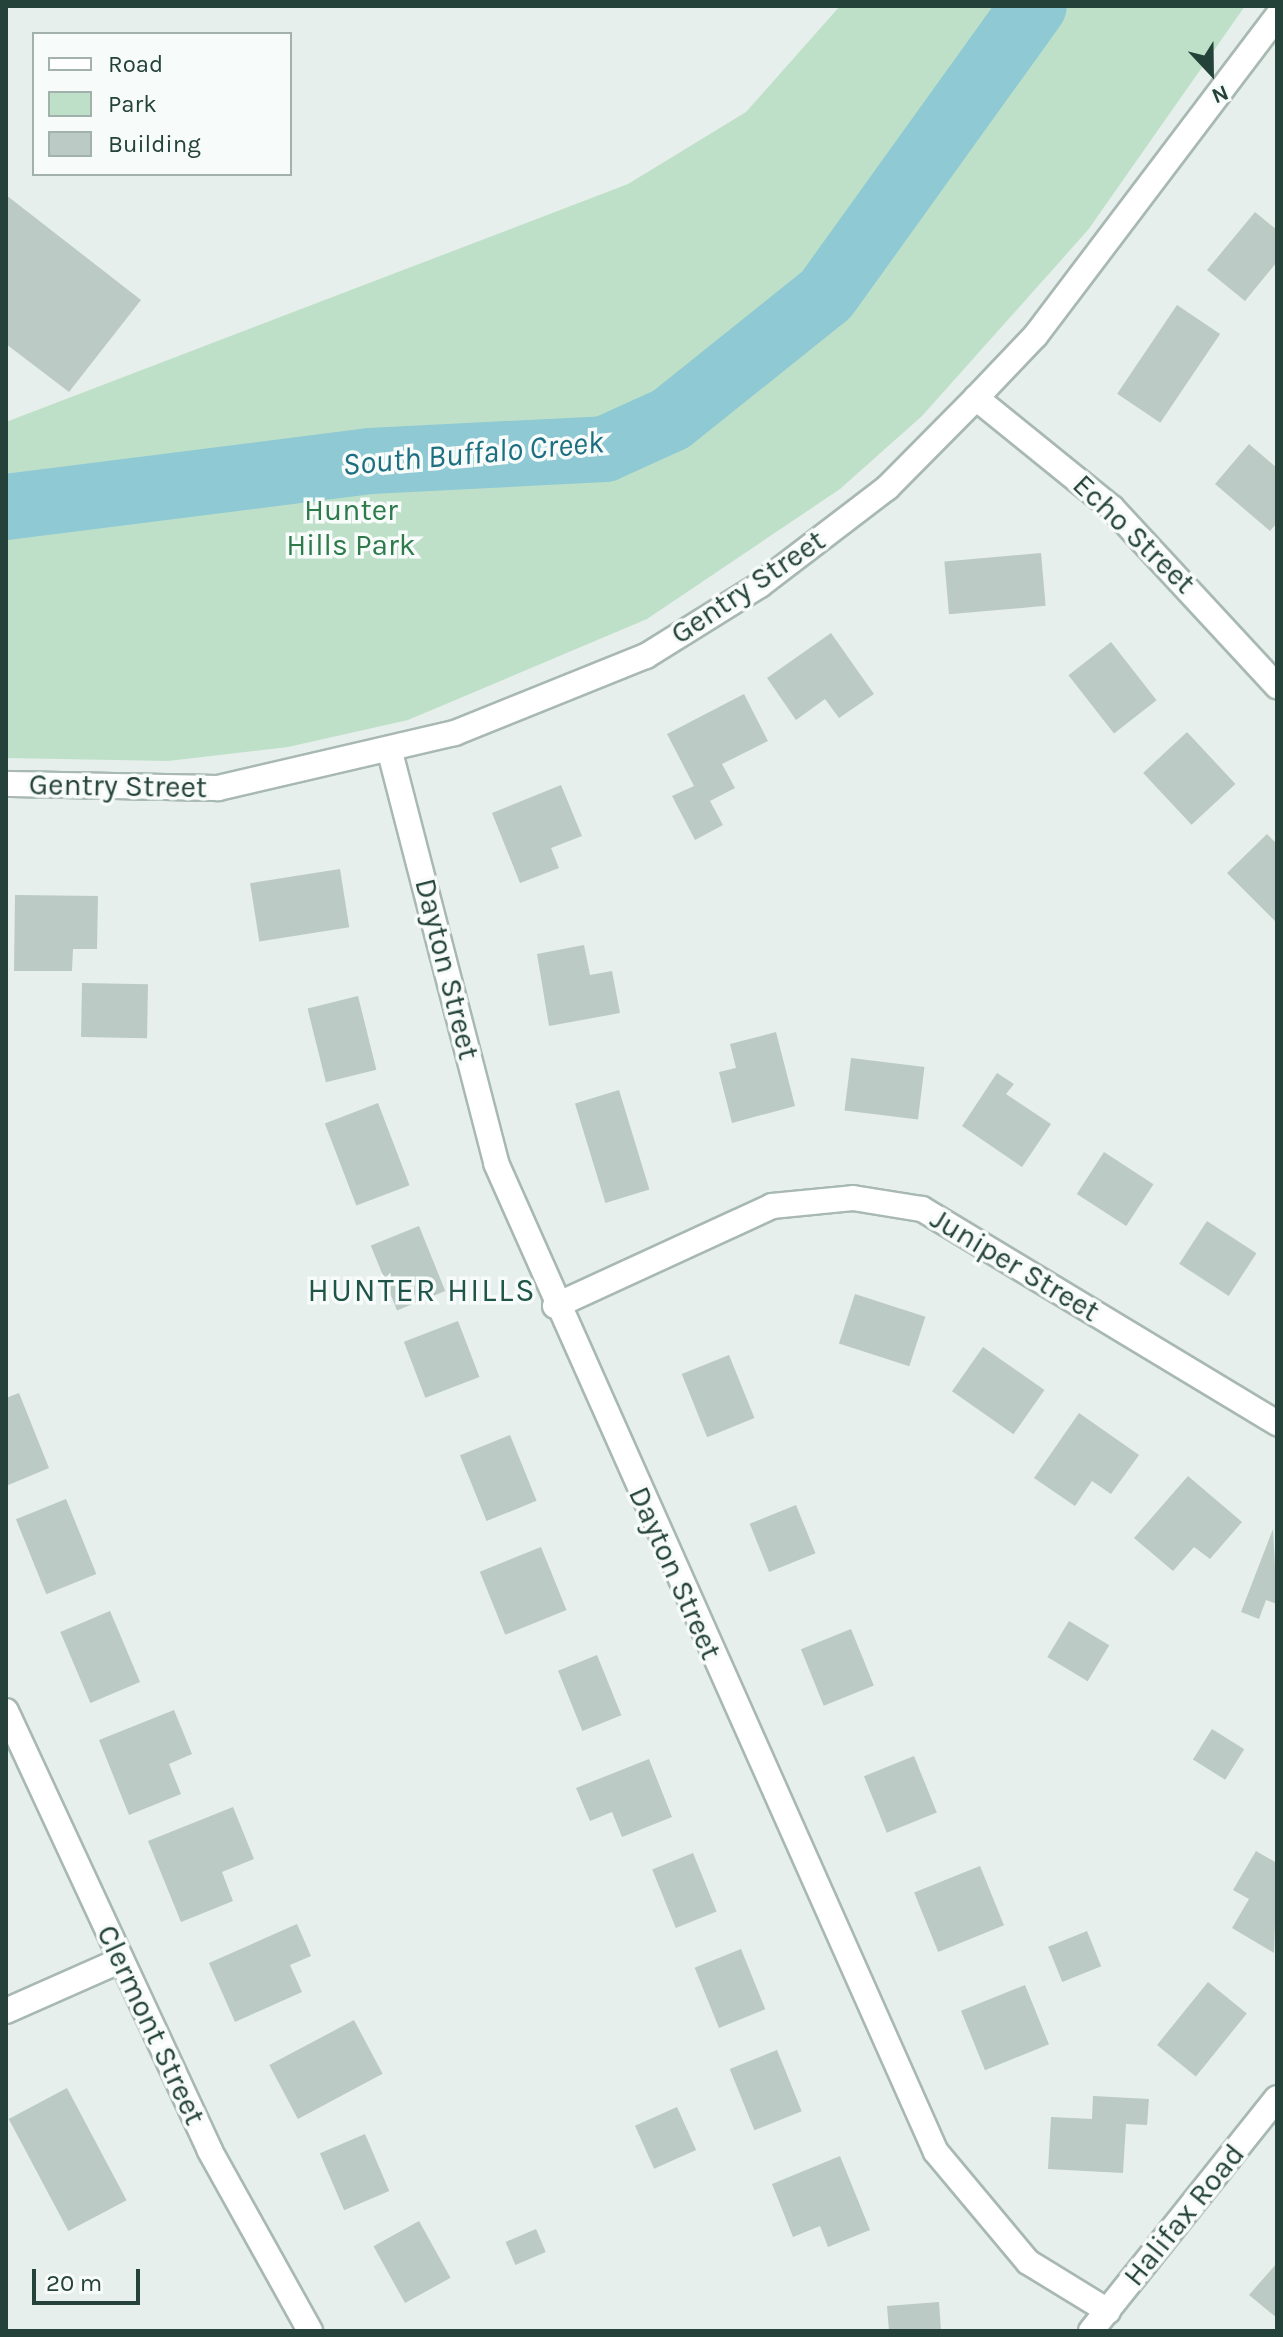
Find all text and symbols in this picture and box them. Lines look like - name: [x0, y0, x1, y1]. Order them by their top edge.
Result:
- legend: [32, 32, 292, 176]
- north arrow: [1171, 32, 1251, 112]
- text: Road: [108, 50, 163, 78]
- text: N: [1208, 79, 1232, 109]
- text: Park: [108, 90, 157, 118]
- text: Building: [108, 130, 201, 158]
- water label: South Buffalo Creek: [341, 423, 605, 485]
- street label: Echo Street: [1065, 467, 1203, 601]
- park label: Hunter Hills Park: [286, 492, 416, 562]
- street label: Gentry Street: [664, 522, 832, 652]
- street label: Gentry Street: [29, 766, 207, 806]
- street label: Dayton Street: [407, 875, 487, 1063]
- street label: Juniper Street: [924, 1200, 1106, 1330]
- district label: HUNTER HILLS: [308, 1272, 536, 1310]
- street label: Dayton Street: [621, 1481, 729, 1665]
- street label: Clermont Street: [89, 1919, 213, 2131]
- street label: Halifax Road: [1116, 2137, 1252, 2293]
- scale bar: [36, 2253, 144, 2303]
- text: 20 m: [46, 2269, 102, 2297]

